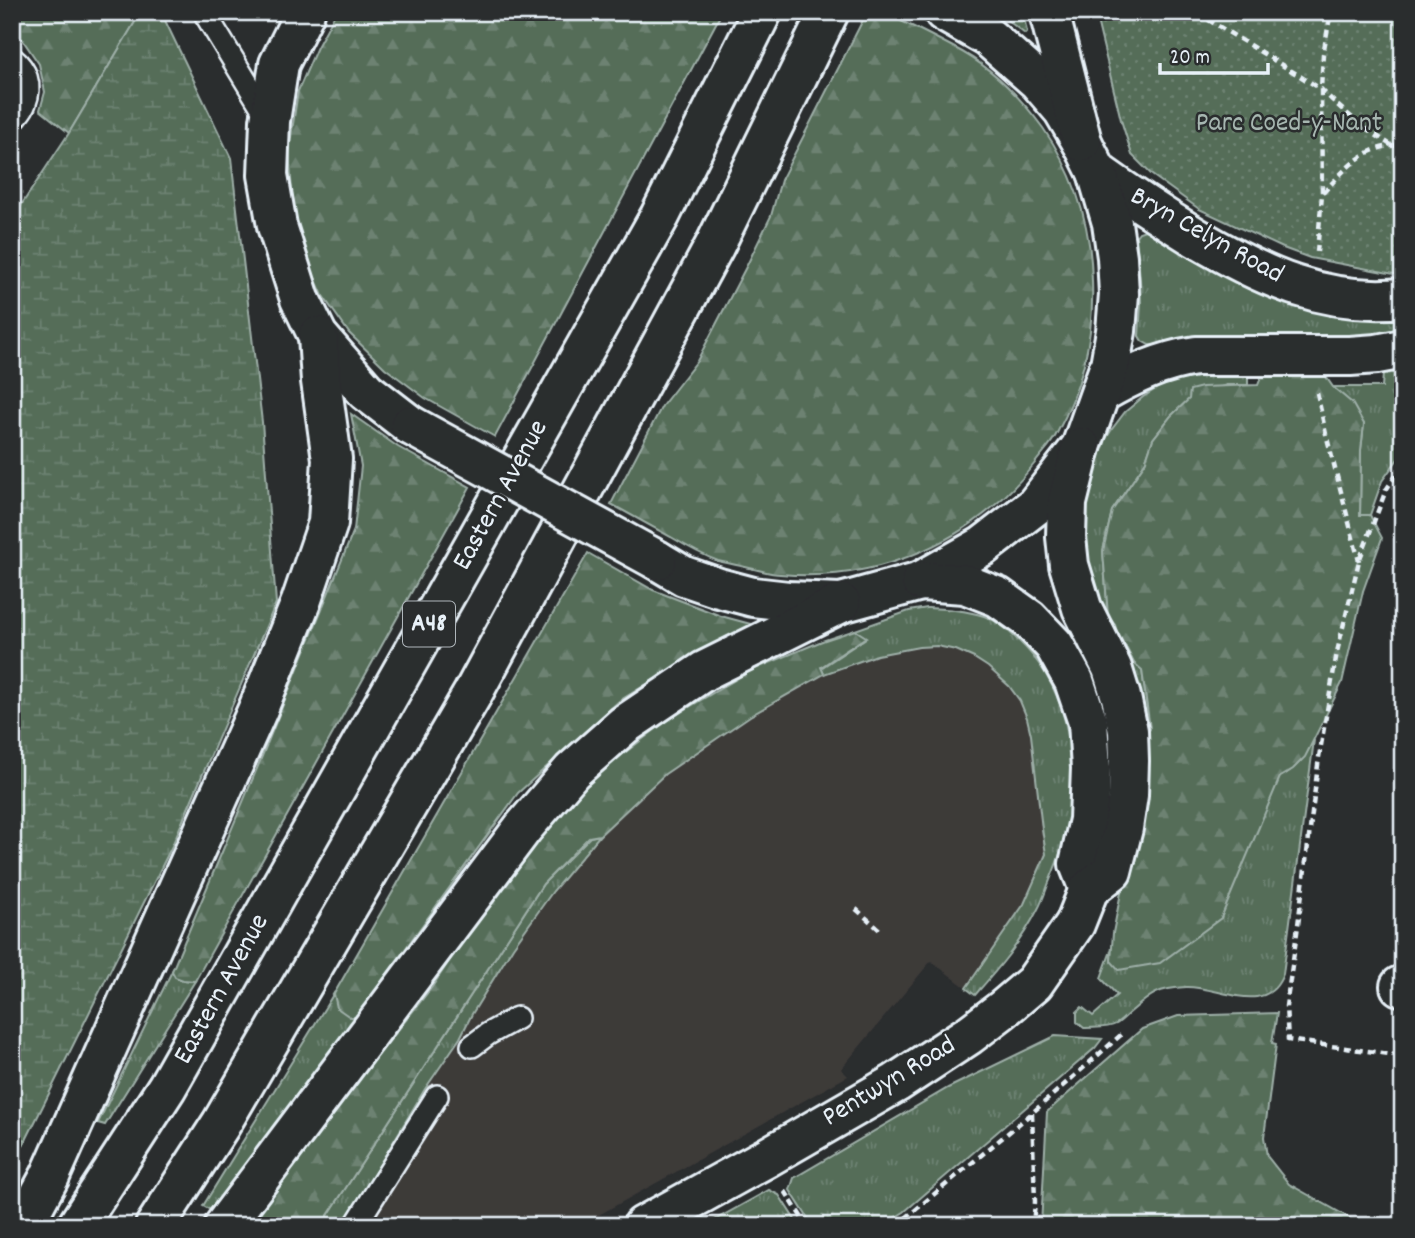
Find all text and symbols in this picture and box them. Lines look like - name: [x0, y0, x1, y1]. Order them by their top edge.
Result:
- scale bar: [1160, 32, 1268, 76]
- text: 20 m: [1170, 44, 1210, 74]
- park label: Parc Coed-y-Nant: [1196, 105, 1382, 145]
- street label: Bryn Celyn Road: [1122, 178, 1290, 296]
- street label: Eastern Avenue: [444, 413, 560, 579]
- road number: A48: [403, 602, 455, 646]
- street label: Eastern Avenue: [165, 907, 281, 1073]
- street label: Pentwyn Road: [816, 1027, 964, 1139]

